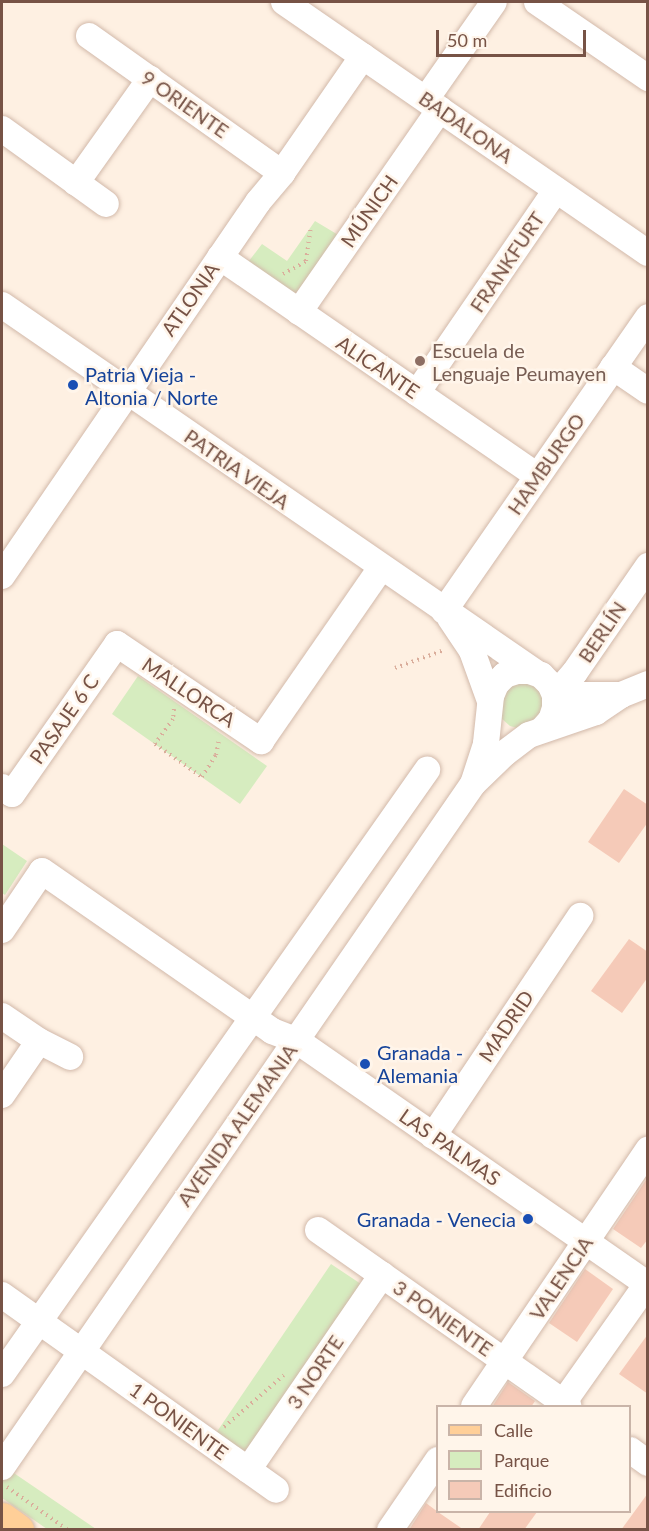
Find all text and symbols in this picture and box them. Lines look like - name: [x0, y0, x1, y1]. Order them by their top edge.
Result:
- scale bar: [439, 18, 589, 56]
- text: 50 m: [447, 29, 487, 51]
- street label: 9 ORIENTE: [137, 65, 233, 143]
- street label: BADALONA: [414, 86, 518, 168]
- street label: MÚNICH: [335, 170, 403, 252]
- street label: FRANKFURT: [465, 207, 549, 317]
- street label: ATLONIA: [156, 258, 224, 340]
- street label: ALICANTE: [332, 331, 424, 403]
- place label: Escuela de Lenguaje Peumayen: [432, 338, 606, 385]
- marker: Escuela de Lenguaje Peumayen: [413, 354, 427, 368]
- place label: Patria Vieja - Altonia / Norte: [85, 362, 218, 409]
- marker: Patria Vieja - Altonia / Norte: [66, 378, 80, 392]
- street label: HAMBURGO: [502, 409, 590, 519]
- street label: PATRIA VIEJA: [179, 424, 295, 514]
- street label: BERLÍN: [573, 597, 631, 667]
- street label: MALLORCA: [138, 652, 240, 732]
- street label: PASAJE 6 C: [24, 670, 104, 768]
- street label: MADRID: [473, 986, 539, 1066]
- street label: AVENIDA ALEMANIA: [172, 1039, 302, 1211]
- place label: Granada - Alemania: [377, 1040, 463, 1087]
- marker: Granada - Alemania: [358, 1057, 372, 1071]
- street label: LAS PALMAS: [395, 1103, 505, 1191]
- place label: Granada - Venecia: [356, 1207, 516, 1231]
- marker: Granada - Venecia: [521, 1212, 535, 1226]
- street label: VALENCIA: [524, 1232, 598, 1324]
- street label: 3 PONIENTE: [389, 1275, 497, 1361]
- street label: 3 NORTE: [282, 1331, 348, 1413]
- street label: 1 PONIENTE: [125, 1377, 233, 1465]
- legend: [436, 1405, 631, 1513]
- text: Calle: [494, 1419, 533, 1441]
- text: Parque: [494, 1449, 549, 1471]
- text: Edificio: [494, 1479, 552, 1501]

